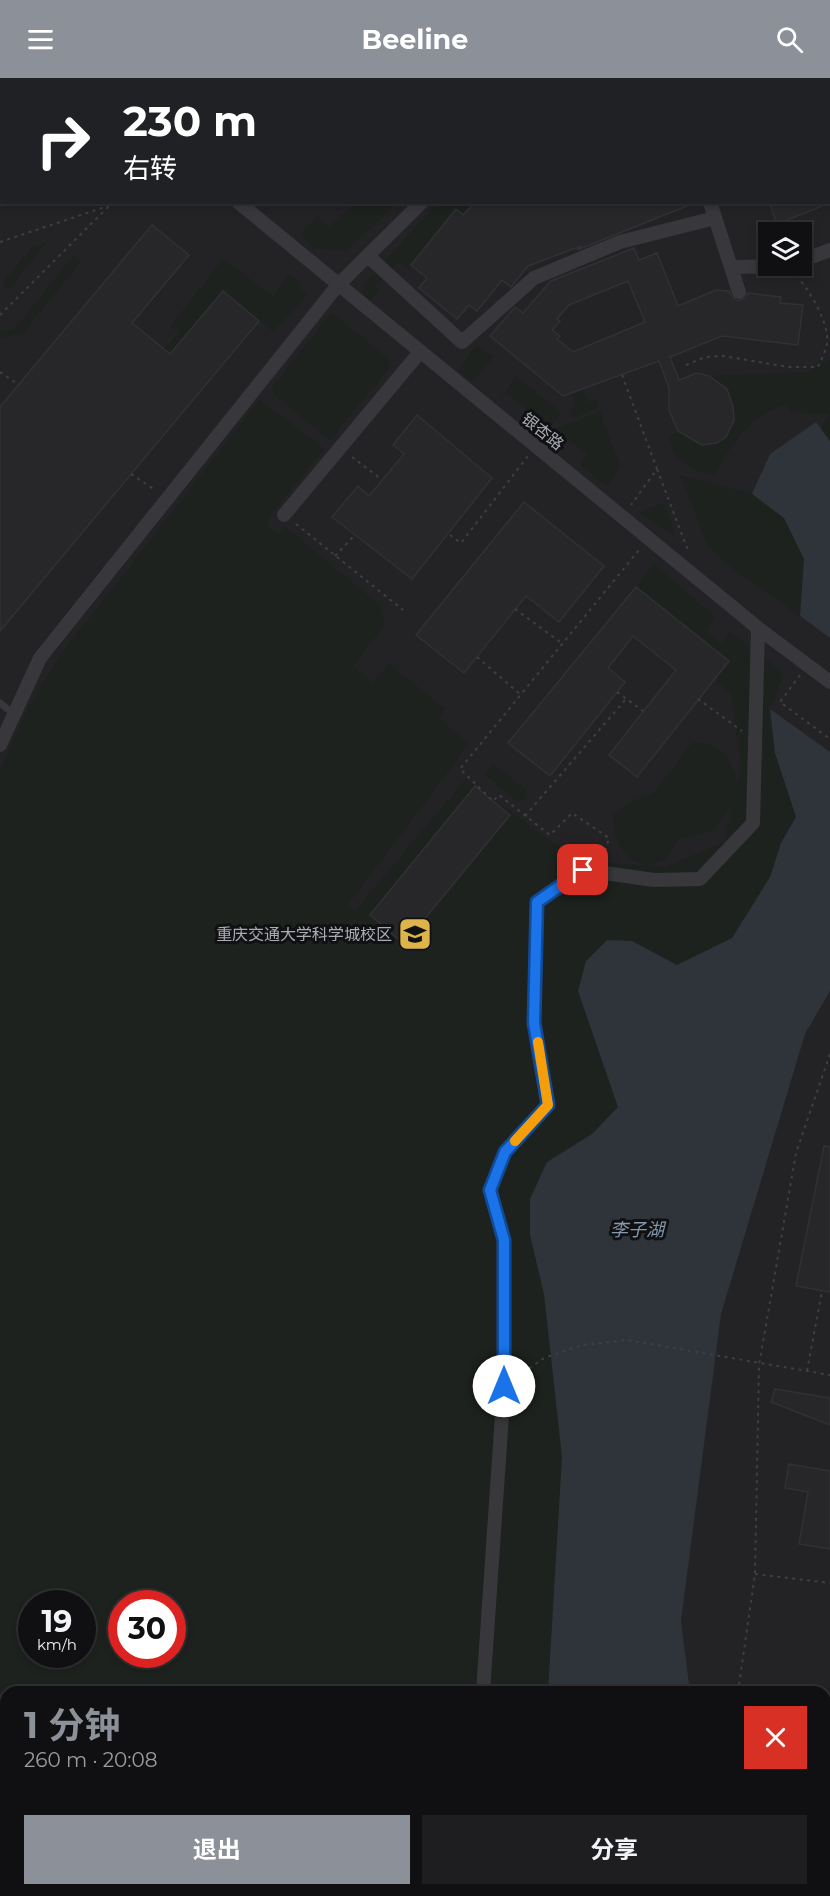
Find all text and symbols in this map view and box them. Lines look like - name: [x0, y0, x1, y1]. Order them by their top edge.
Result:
- icon: menu: [24, 23, 57, 56]
- text: Beeline: [362, 23, 468, 56]
- icon: search: [773, 23, 806, 56]
- text: 230 m: [123, 95, 257, 147]
- icon: right: [24, 102, 102, 180]
- text: 右转: [123, 152, 177, 185]
- map controls: [758, 222, 812, 276]
- button: layers: [758, 222, 812, 276]
- street label: 银杏路: [518, 409, 567, 454]
- pin: [557, 844, 608, 895]
- icon: arrive: [566, 853, 599, 886]
- school or university icon: 重庆交通大学科学城校区: [397, 916, 433, 952]
- place label: 重庆交通大学科学城校区: [216, 925, 392, 944]
- water label: 李子湖: [610, 1219, 667, 1241]
- position arrow: [472, 1354, 536, 1418]
- speed limit sign: 30: [108, 1590, 186, 1668]
- text: 19: [42, 1603, 72, 1640]
- text: km/h: [37, 1635, 77, 1654]
- text: 1 分钟: [24, 1703, 120, 1747]
- button: close: [744, 1706, 807, 1769]
- text: 260 m · 20:08: [24, 1748, 158, 1772]
- button: 退出: [24, 1815, 410, 1884]
- button: 分享: [422, 1815, 807, 1884]

